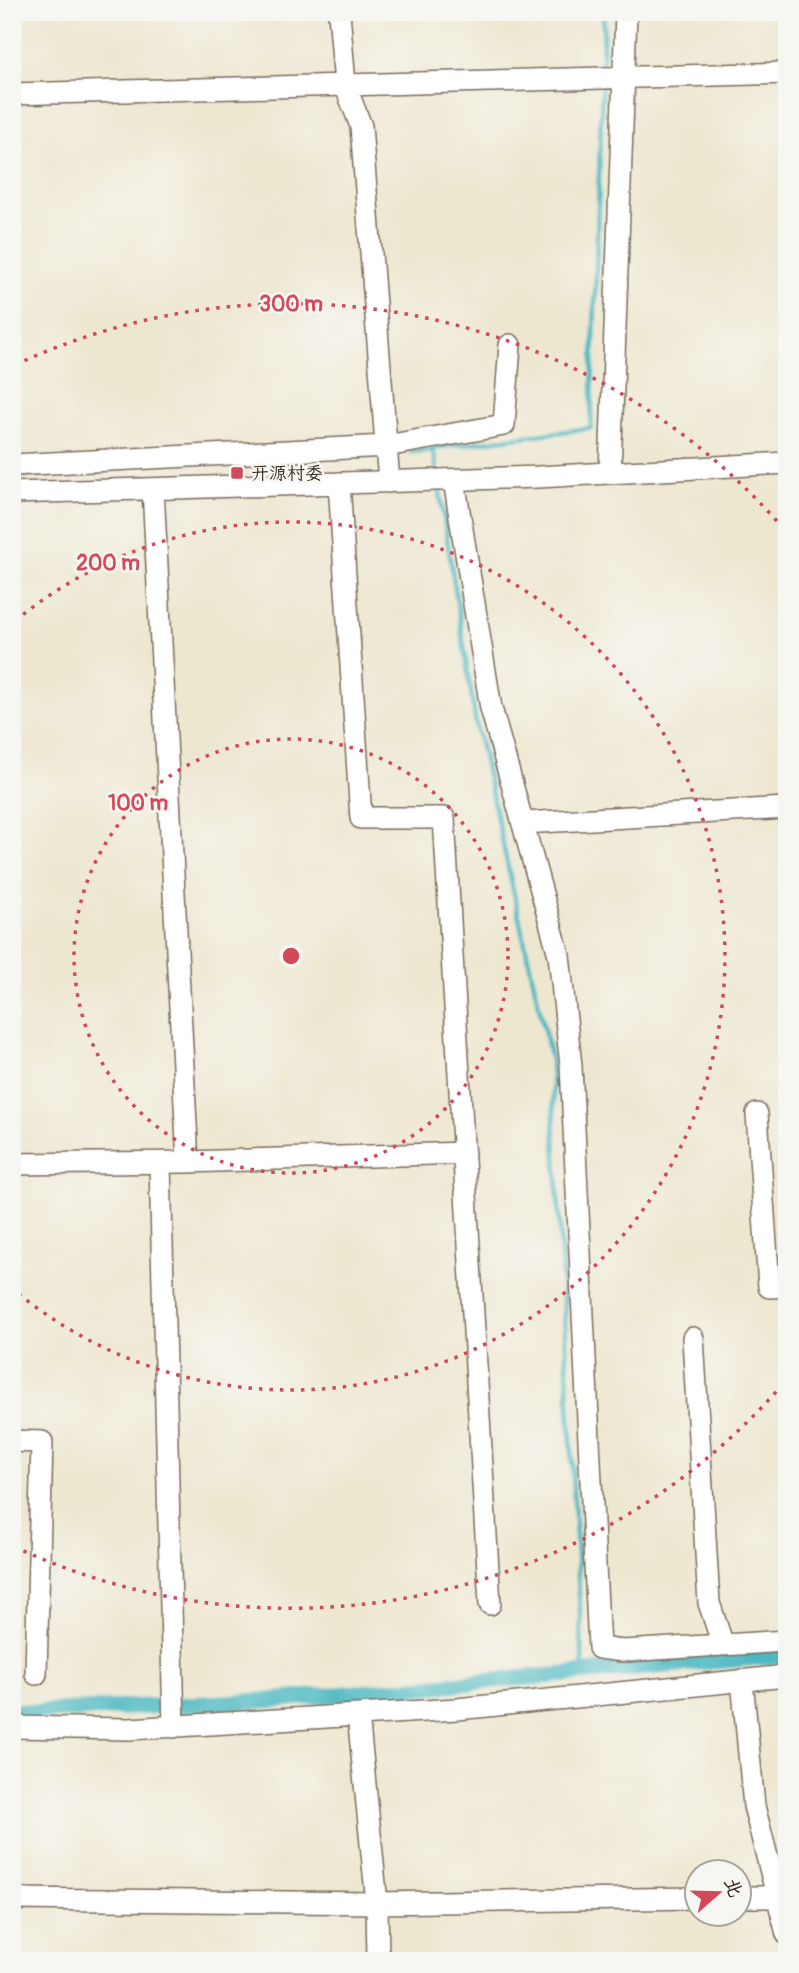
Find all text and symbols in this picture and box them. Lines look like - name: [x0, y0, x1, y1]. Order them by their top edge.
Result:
- text: 300 m: [259, 291, 323, 318]
- place label: 开源村委: [251, 462, 323, 485]
- marker: 开源村委: [229, 465, 245, 481]
- text: 200 m: [76, 550, 140, 577]
- text: 100 m: [108, 790, 168, 817]
- centre of rings: [279, 944, 303, 968]
- north arrow: [684, 1857, 754, 1927]
- text: 北: [719, 1874, 748, 1901]

